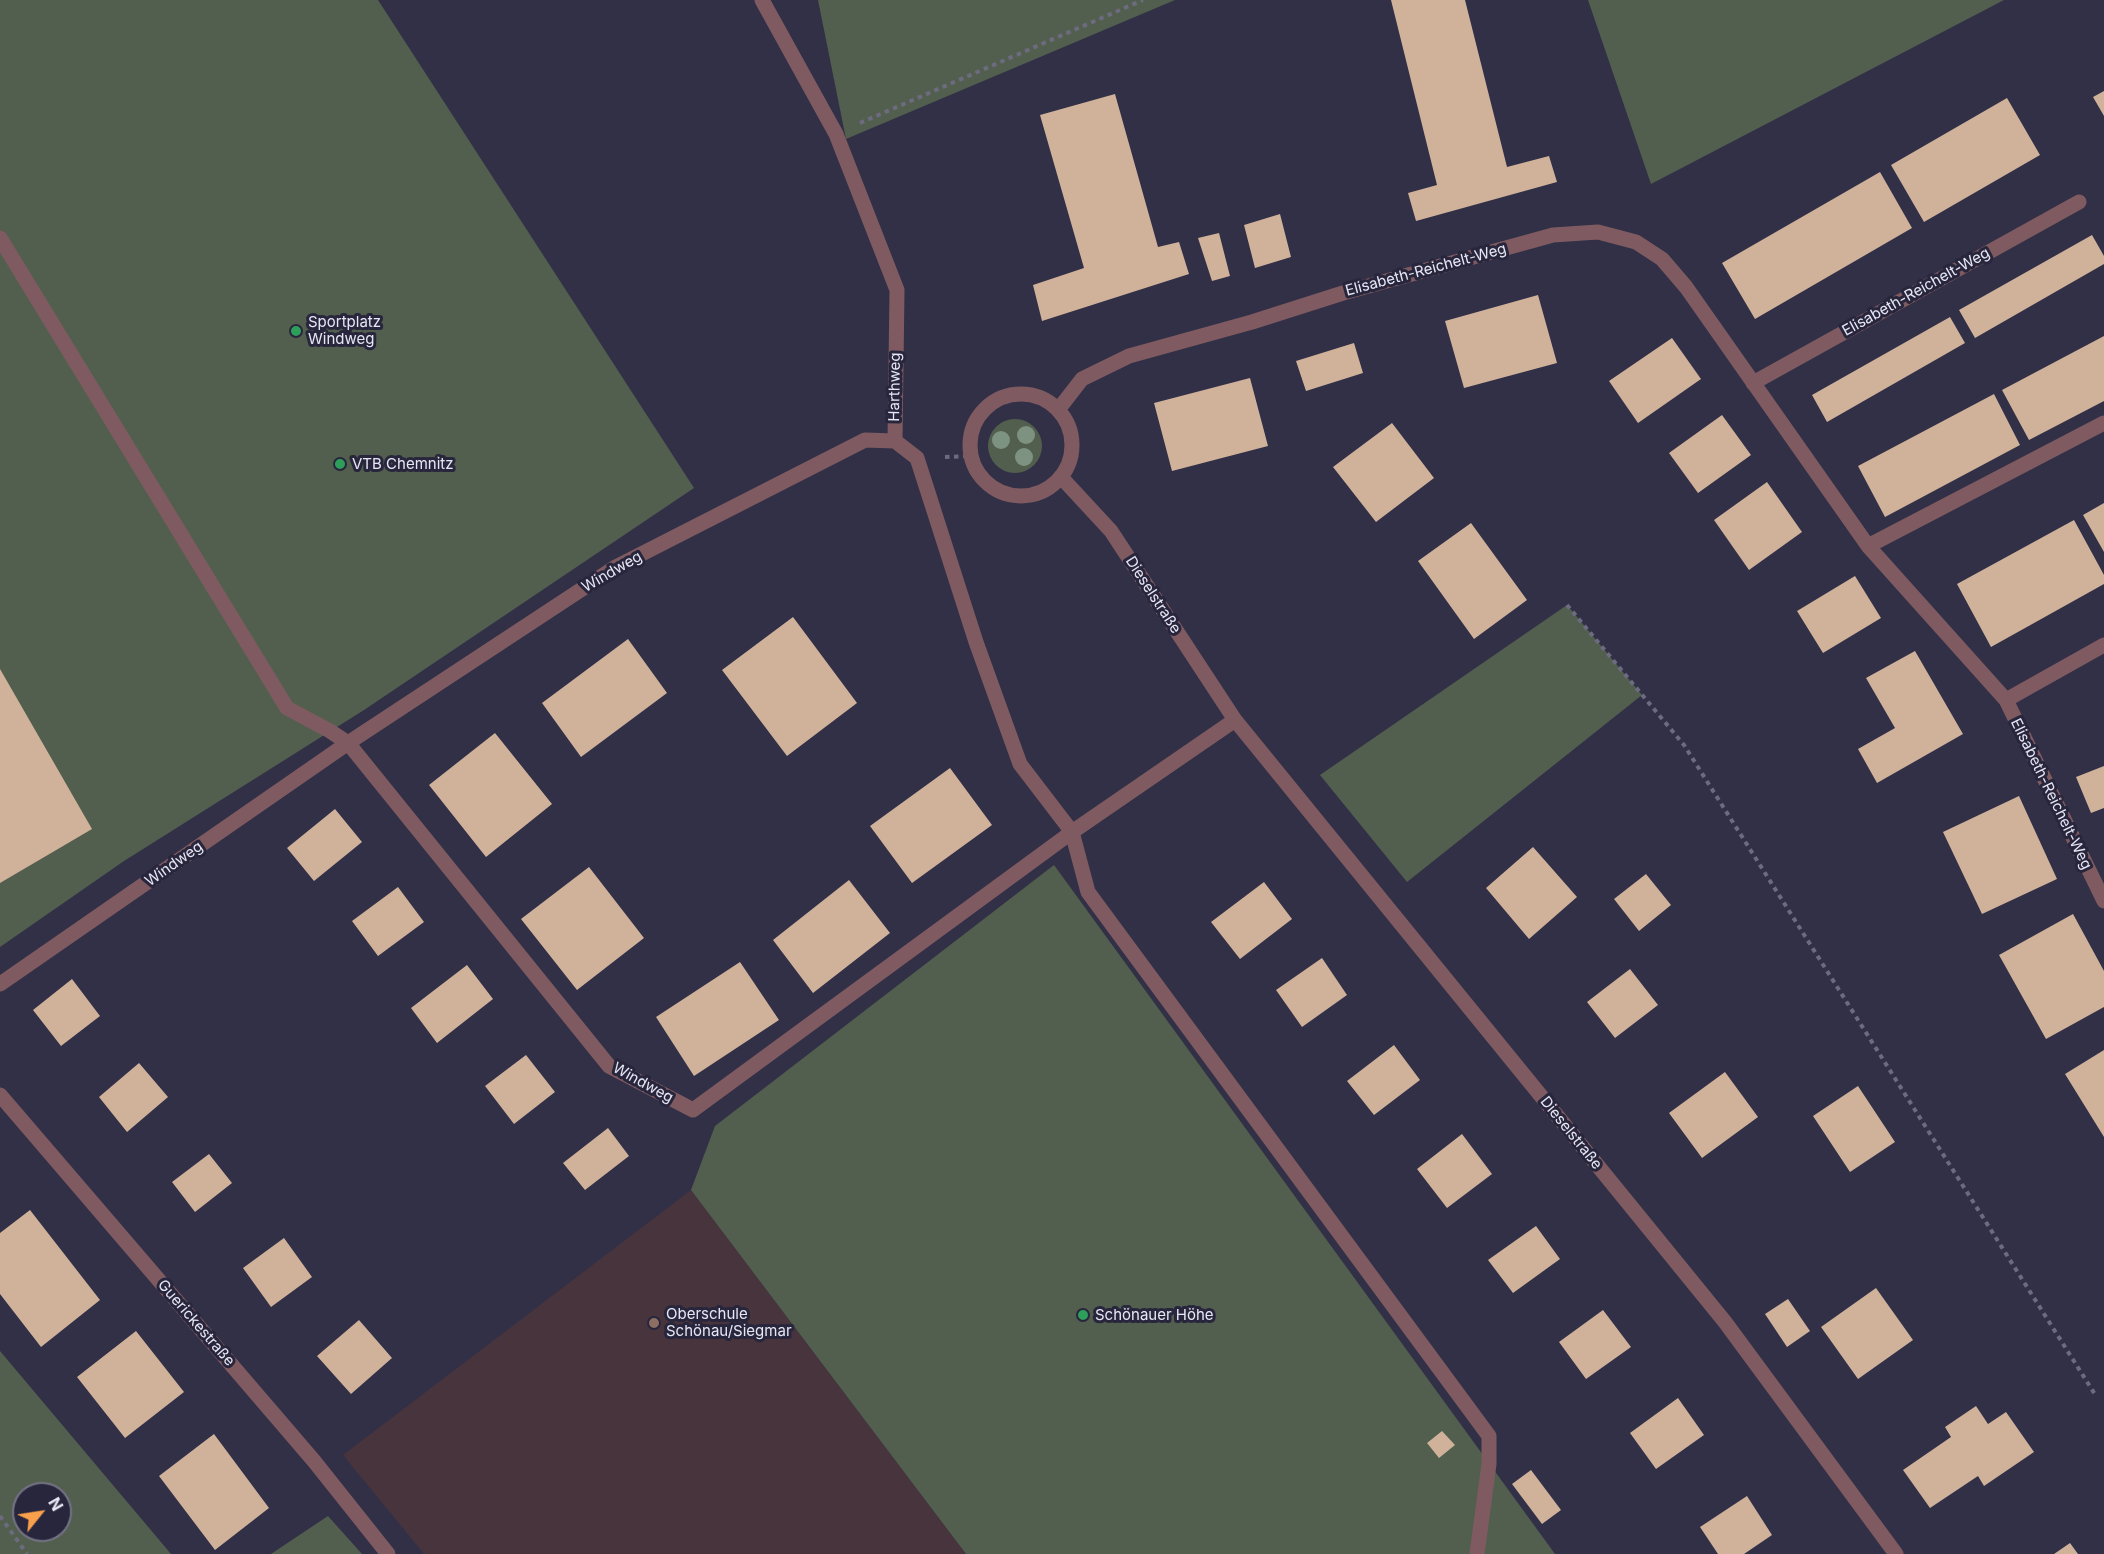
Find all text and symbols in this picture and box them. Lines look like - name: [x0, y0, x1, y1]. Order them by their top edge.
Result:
- street label: Elisabeth-Reichelt-Weg: [1344, 240, 1508, 300]
- street label: Elisabeth-Reichelt-Weg: [1839, 244, 1993, 340]
- place label: Sportplatz Windweg: [308, 313, 381, 348]
- marker: Sportplatz Windweg: [289, 324, 303, 338]
- street label: Harthweg: [885, 352, 905, 422]
- place label: VTB Chemnitz: [352, 455, 453, 473]
- marker: VTB Chemnitz: [333, 457, 347, 471]
- street label: Windweg: [579, 548, 645, 596]
- street label: Dieselstraße: [1121, 553, 1185, 637]
- street label: Elisabeth-Reichelt-Weg: [2007, 716, 2095, 872]
- street label: Windweg: [142, 838, 206, 890]
- street label: Windweg: [610, 1059, 676, 1107]
- street label: Dieselstraße: [1536, 1093, 1606, 1173]
- street label: Guerickestraße: [154, 1276, 238, 1370]
- place label: Oberschule Schönau/Siegmar: [666, 1305, 792, 1340]
- place label: Schönauer Höhe: [1095, 1306, 1214, 1324]
- marker: Schönauer Höhe: [1076, 1308, 1090, 1322]
- marker: Oberschule Schönau/Siegmar: [647, 1316, 661, 1330]
- north arrow: [12, 1482, 72, 1542]
- text: N: [44, 1494, 68, 1514]

